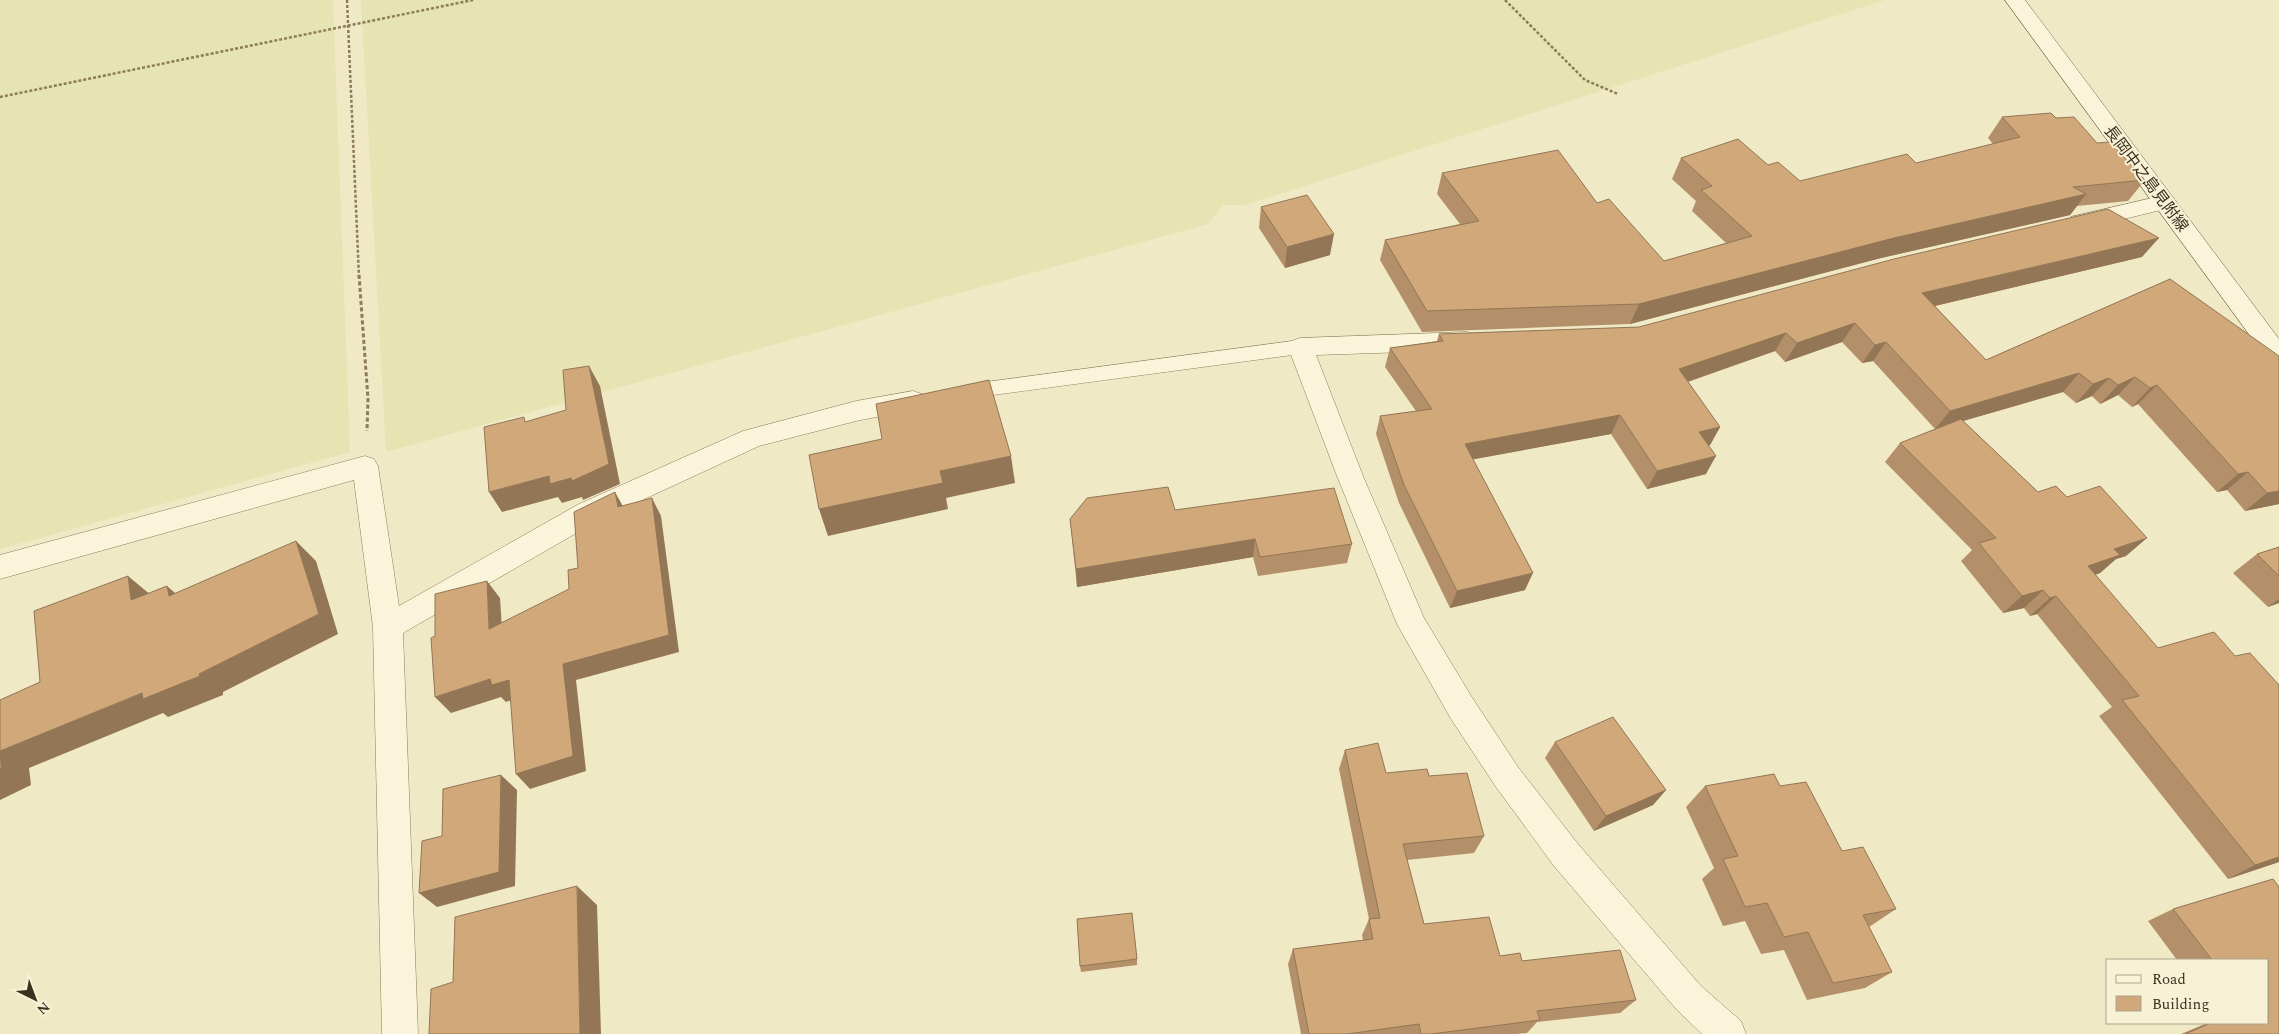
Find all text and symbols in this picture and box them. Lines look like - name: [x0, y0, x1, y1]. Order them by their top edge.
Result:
- street label: 長岡中之島見附線: [2098, 120, 2194, 237]
- legend: [2106, 959, 2269, 1024]
- text: Road: [2152, 968, 2186, 991]
- north arrow: [10, 974, 60, 1024]
- text: Building: [2152, 993, 2209, 1016]
- text: N: [32, 997, 55, 1020]

